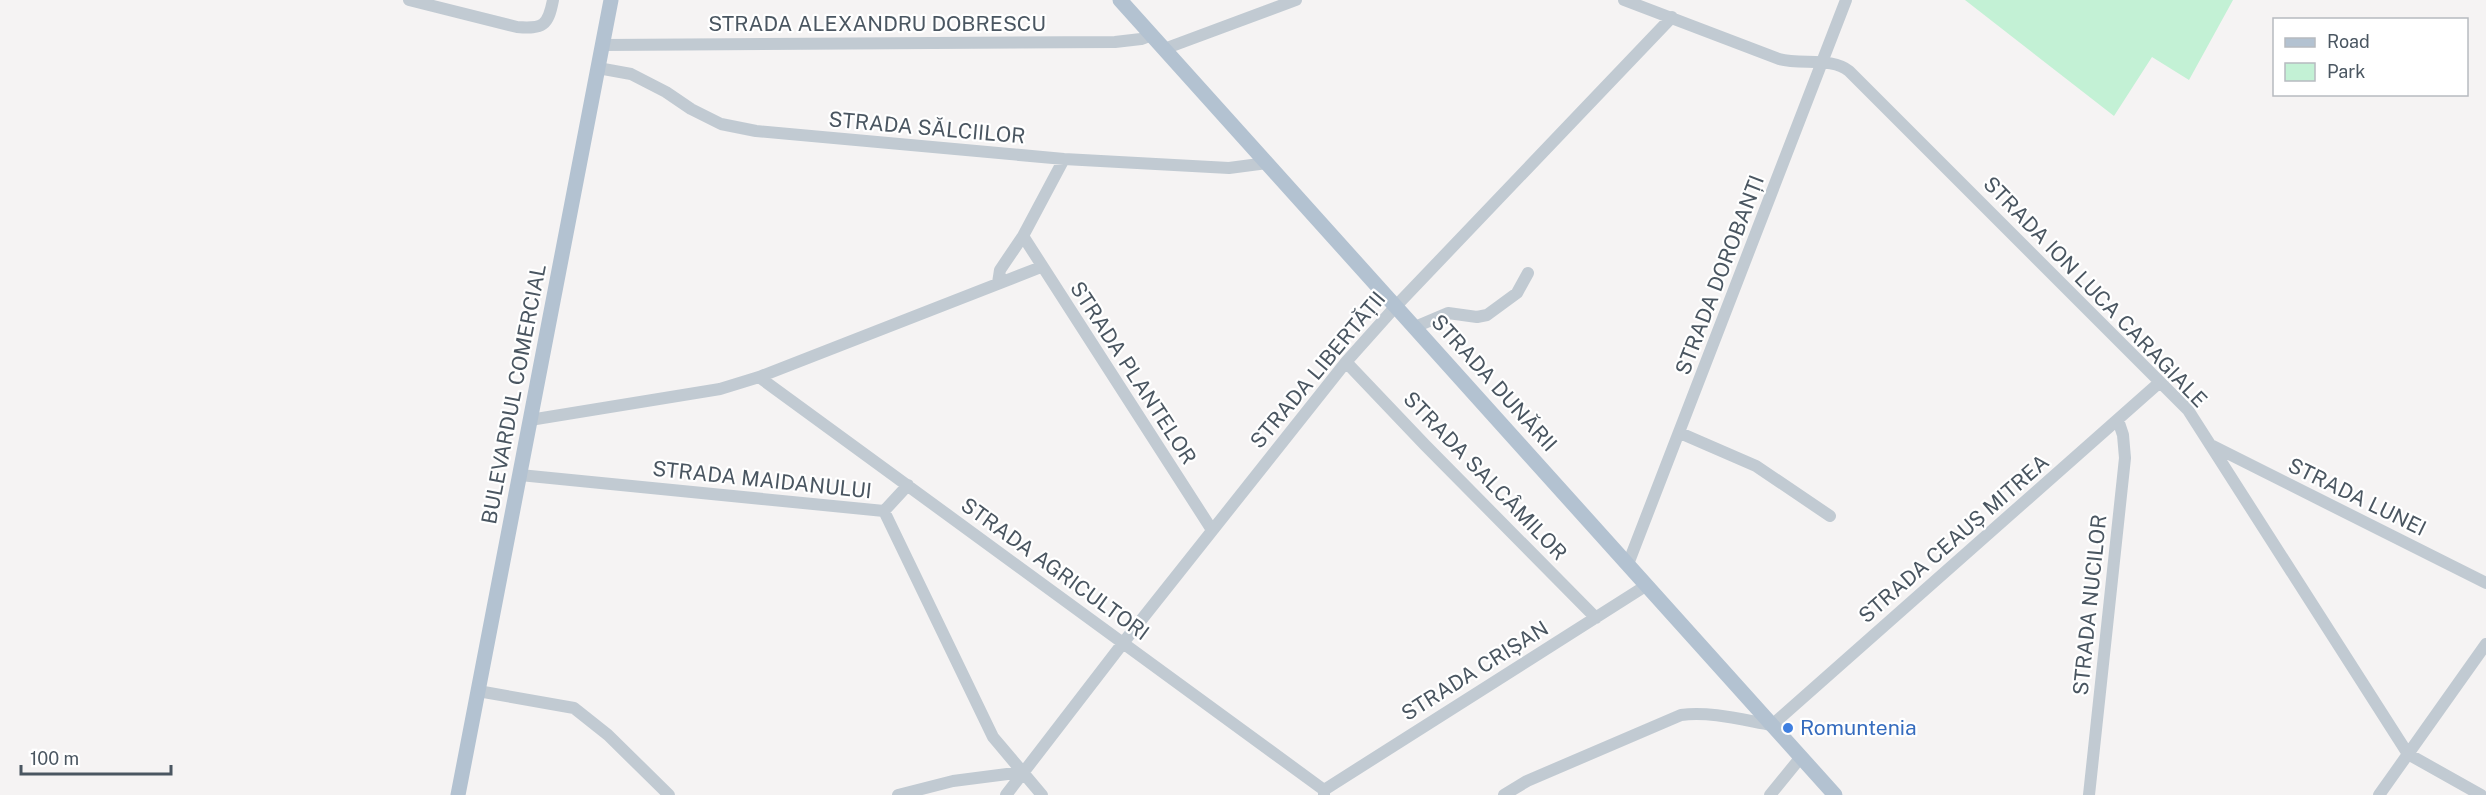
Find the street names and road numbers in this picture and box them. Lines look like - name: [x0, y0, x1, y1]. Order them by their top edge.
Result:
- street label: STRADA ALEXANDRU DOBRESCU: [708, 11, 1046, 36]
- street label: STRADA SĂLCIILOR: [828, 106, 1026, 149]
- street label: STRADA DOROBANȚI: [1670, 171, 1769, 378]
- street label: STRADA ION LUCA CARAGIALE: [1978, 171, 2212, 412]
- street label: BULEVARDUL COMERCIAL: [476, 262, 551, 526]
- street label: STRADA PLANTELOR: [1065, 277, 1202, 469]
- street label: STRADA LIBERTĂȚII: [1245, 286, 1390, 453]
- street label: STRADA DUNĂRII: [1426, 309, 1562, 456]
- street label: STRADA SALCÂMILOR: [1398, 386, 1572, 565]
- street label: STRADA CEAUȘ MITREA: [1853, 449, 2054, 628]
- street label: STRADA LUNEI: [2284, 452, 2430, 541]
- street label: STRADA MAIDANULUI: [651, 456, 873, 503]
- street label: STRADA AGRICULTORI: [956, 492, 1154, 645]
- street label: STRADA NUCILOR: [2068, 513, 2111, 697]
- street label: STRADA CRIȘAN: [1397, 615, 1553, 726]

